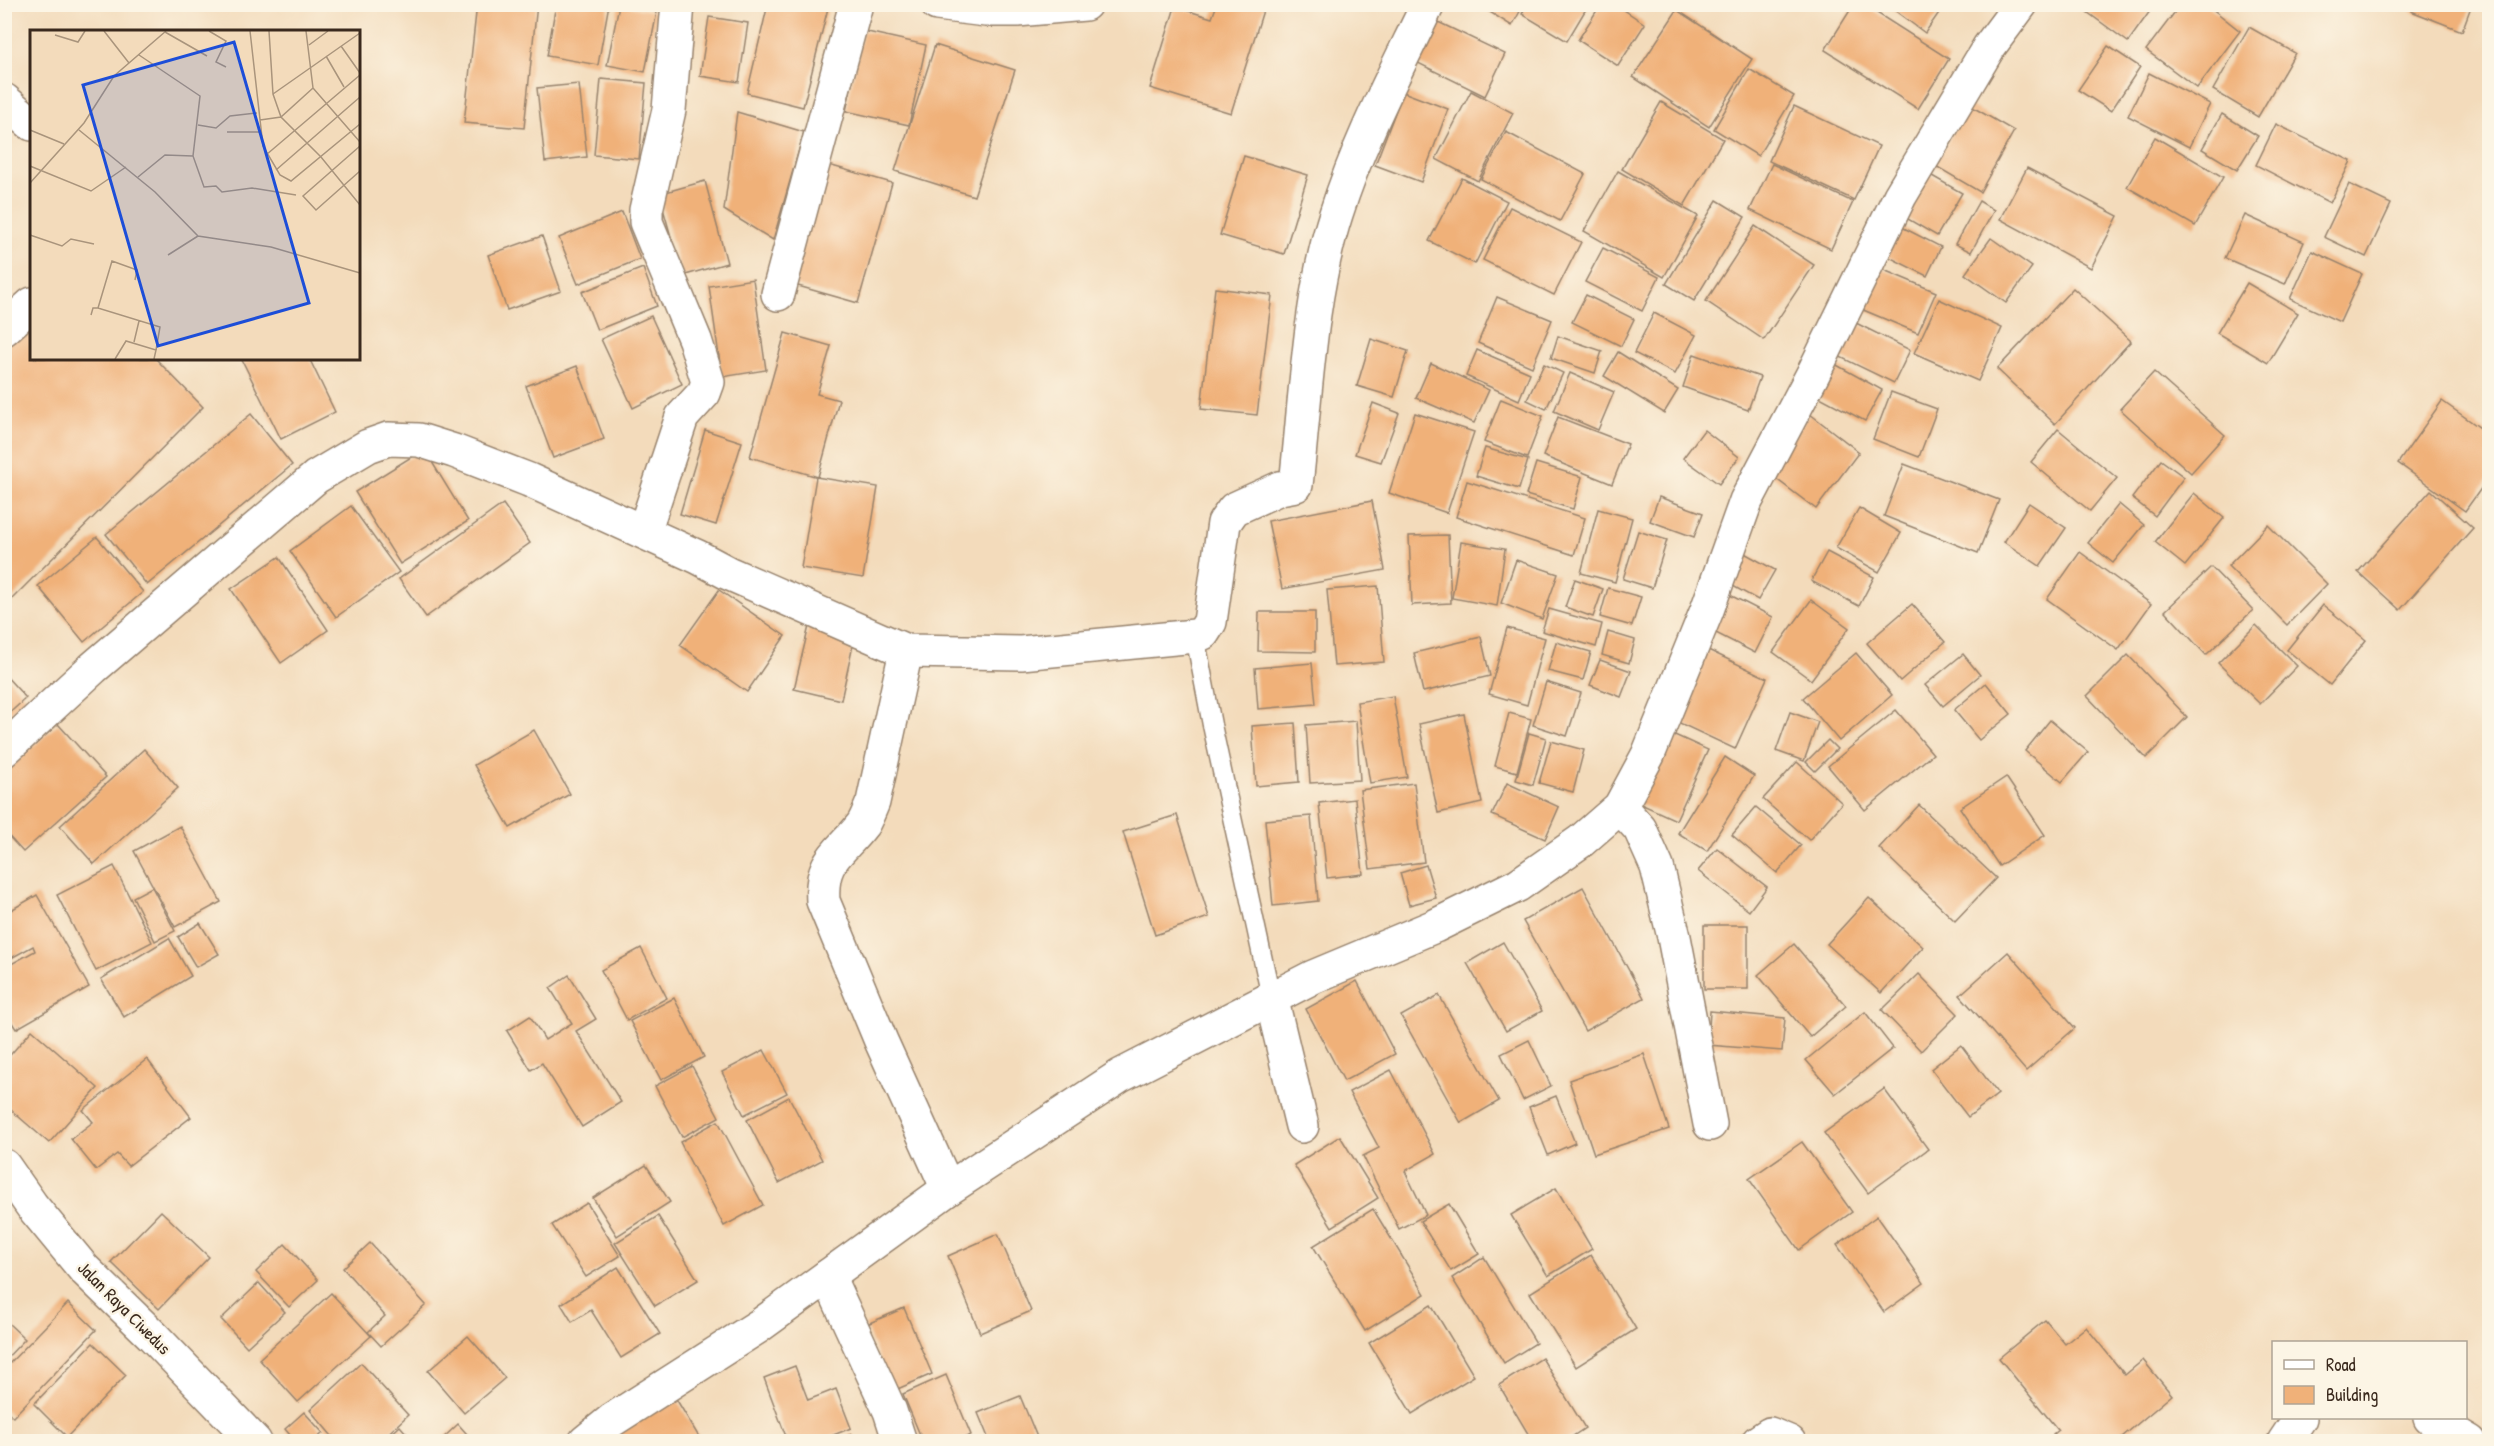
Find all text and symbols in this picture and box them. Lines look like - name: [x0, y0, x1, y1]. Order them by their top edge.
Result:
- inset map: [30, 30, 360, 360]
- street label: Jalan Raya Ciwedus: [72, 1256, 177, 1360]
- legend: [2272, 1341, 2467, 1419]
- text: Road: [2326, 1352, 2356, 1377]
- text: Building: [2326, 1382, 2378, 1407]

